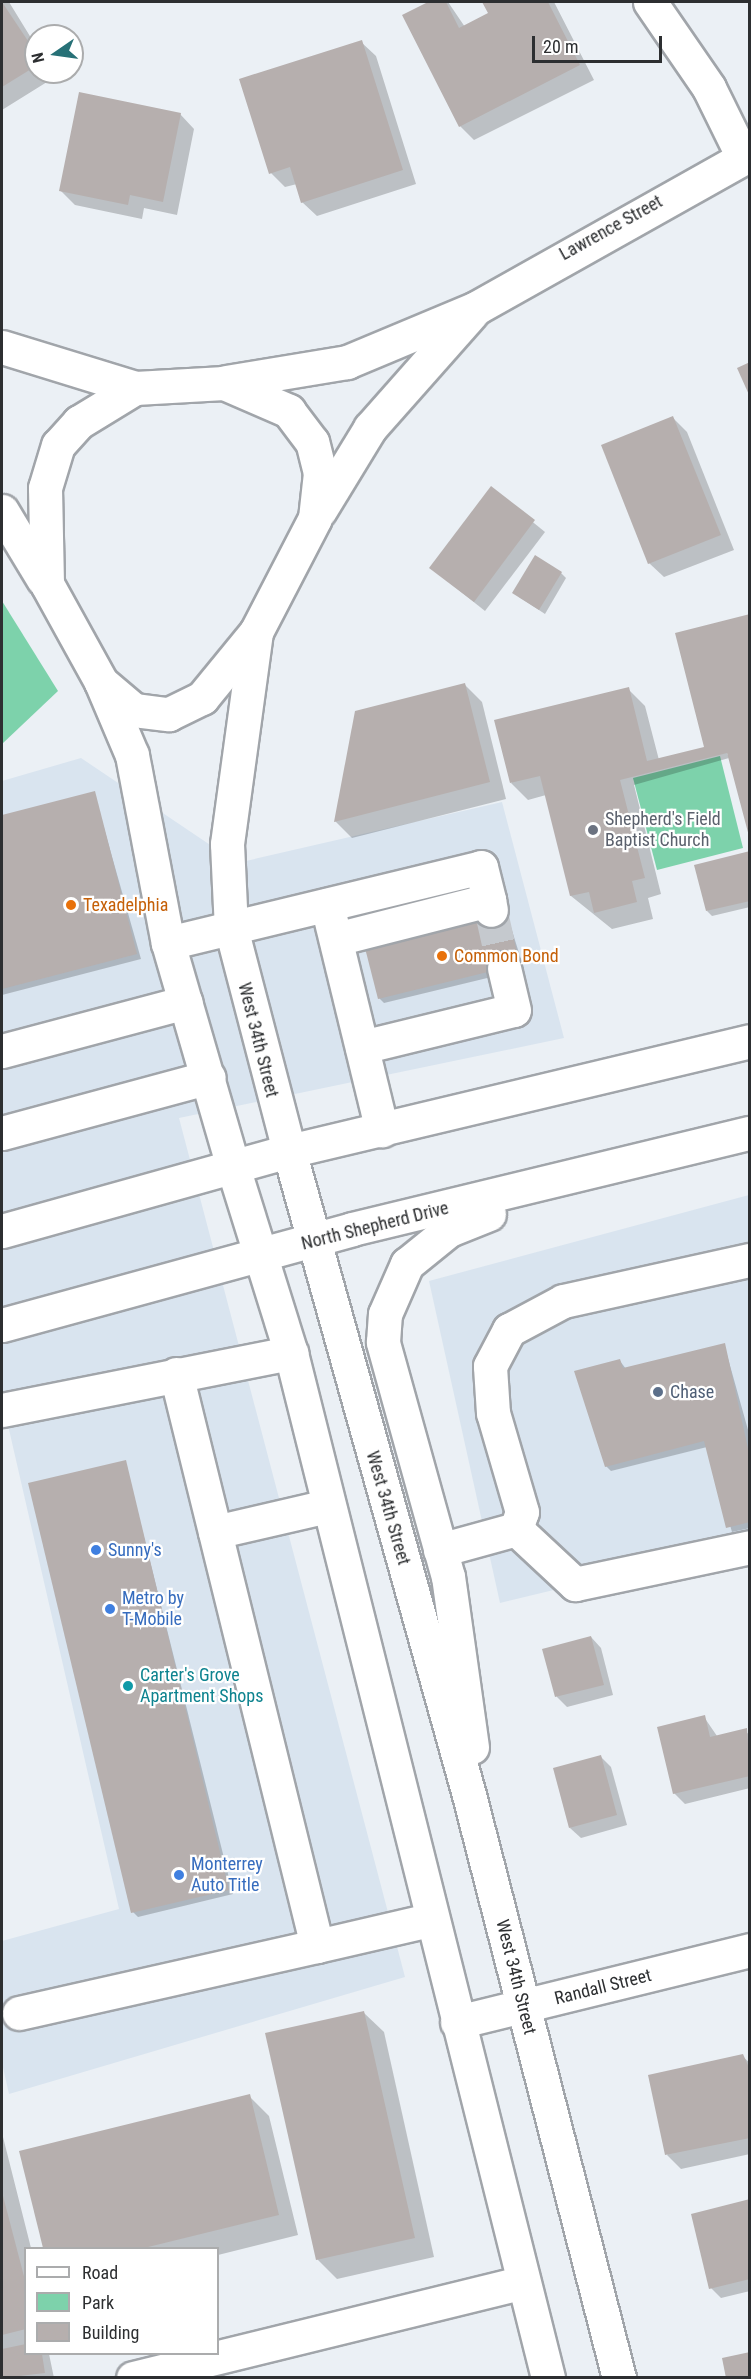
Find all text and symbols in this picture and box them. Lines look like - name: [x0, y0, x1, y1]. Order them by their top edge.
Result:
- north arrow: [24, 24, 84, 84]
- scale bar: [535, 24, 666, 62]
- text: 20 m: [543, 36, 578, 57]
- text: N: [28, 51, 48, 65]
- street label: Lawrence Street: [556, 191, 666, 265]
- place label: Shepherd's Field Baptist Church: [605, 809, 721, 852]
- marker: Shepherd's Field Baptist Church: [586, 823, 600, 837]
- place label: Texadelphia: [83, 894, 168, 916]
- marker: Texadelphia: [64, 898, 78, 912]
- place label: Common Bond: [454, 945, 559, 967]
- marker: Common Bond: [435, 949, 449, 963]
- street label: West 34th Street: [233, 980, 283, 1100]
- street label: North Shepherd Drive: [299, 1197, 451, 1255]
- place label: Chase: [670, 1381, 714, 1403]
- marker: Chase: [651, 1385, 665, 1399]
- street label: West 34th Street: [361, 1448, 415, 1568]
- place label: Sunny's: [108, 1539, 162, 1561]
- marker: Sunny's: [89, 1543, 103, 1557]
- place label: Metro by T-Mobile: [122, 1588, 184, 1630]
- marker: Metro by T-Mobile: [103, 1602, 117, 1616]
- place label: Carter's Grove Apartment Shops: [140, 1665, 263, 1708]
- marker: Carter's Grove Apartment Shops: [121, 1679, 135, 1693]
- place label: Monterrey Auto Title: [191, 1854, 263, 1896]
- marker: Monterrey Auto Title: [172, 1868, 186, 1882]
- street label: West 34th Street: [491, 1917, 541, 2037]
- street label: Randall Street: [552, 1965, 654, 2009]
- legend: [24, 2247, 219, 2355]
- text: Road: [82, 2262, 118, 2283]
- text: Park: [82, 2292, 114, 2313]
- text: Building: [82, 2322, 139, 2343]

